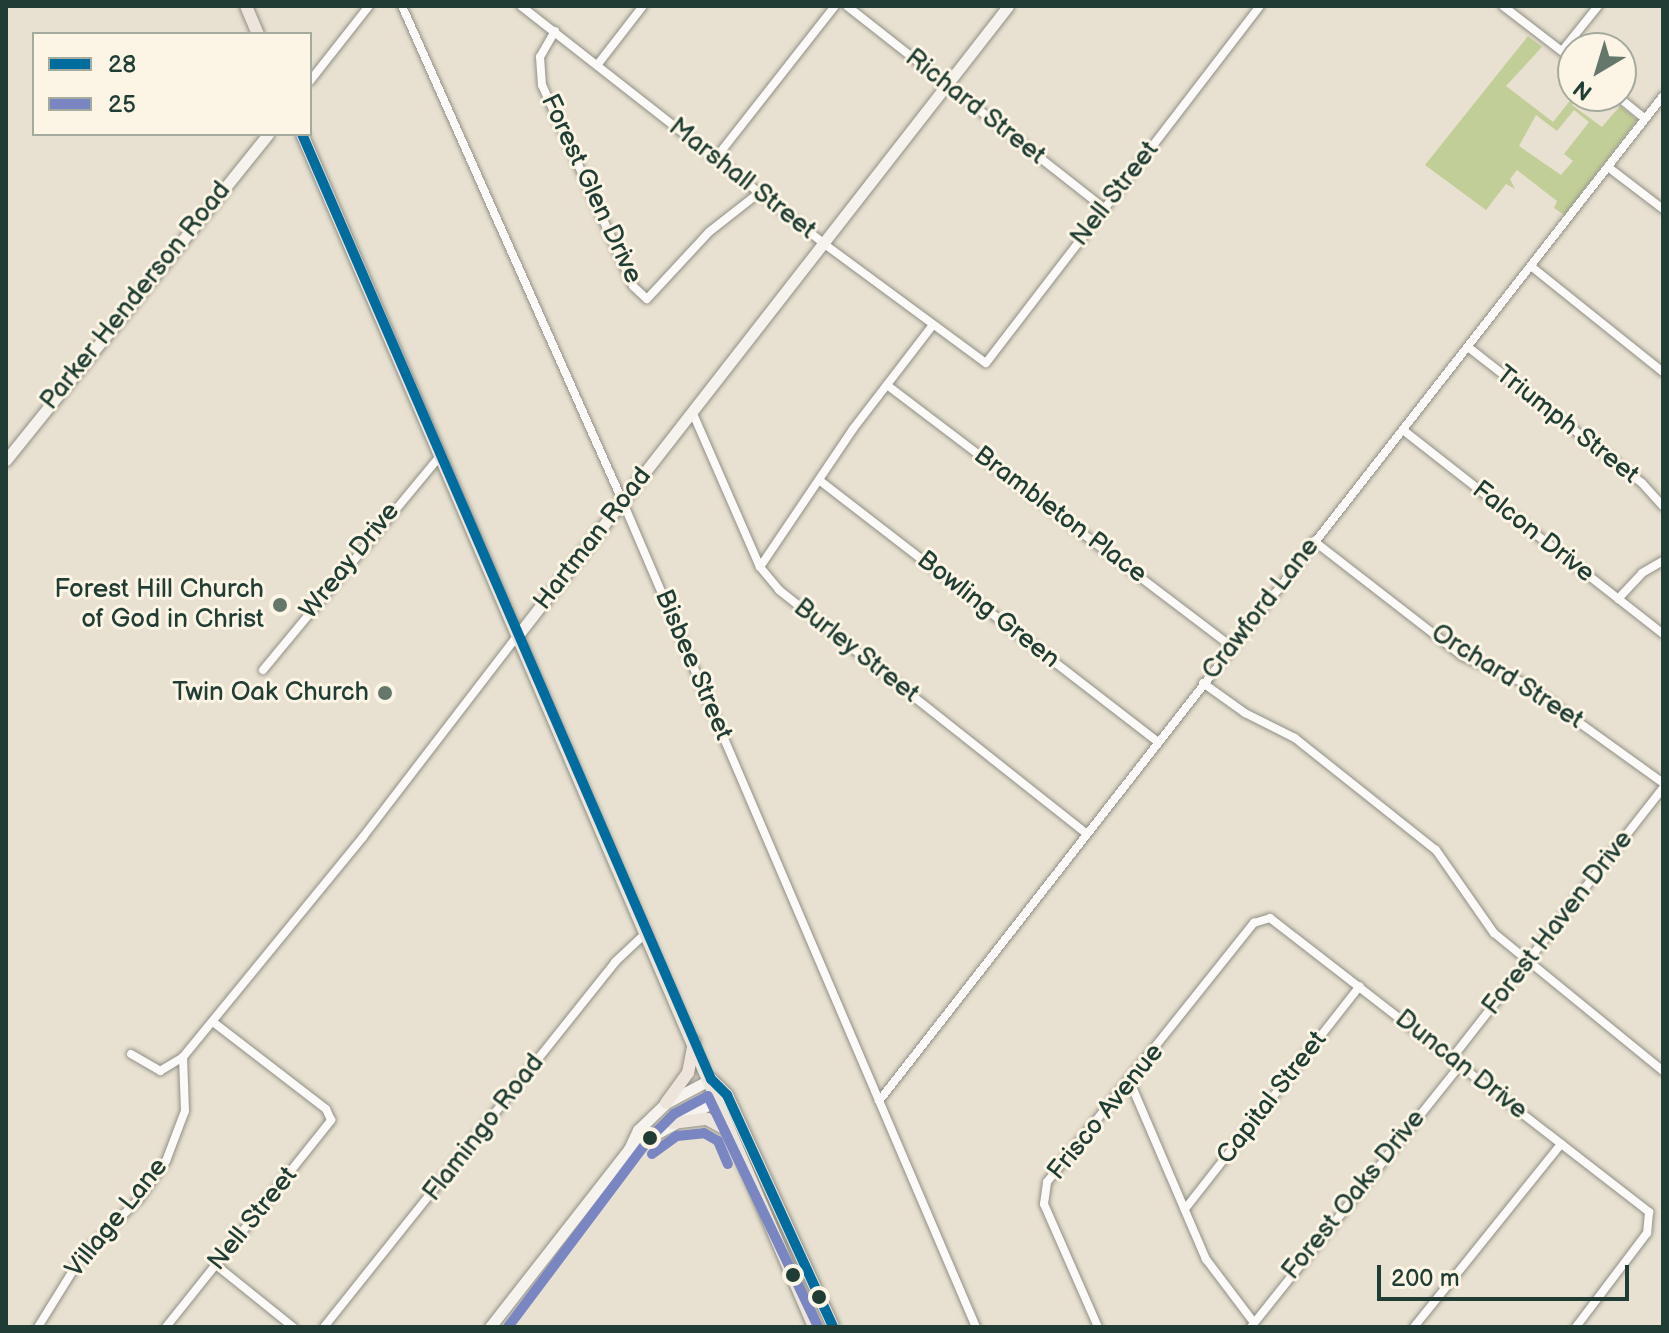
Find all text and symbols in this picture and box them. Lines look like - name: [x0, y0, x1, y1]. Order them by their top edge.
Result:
- legend: [32, 32, 312, 136]
- north arrow: [1557, 32, 1637, 112]
- street label: Richard Street: [899, 42, 1051, 172]
- text: 28: [108, 50, 136, 79]
- text: N: [1568, 74, 1598, 105]
- text: 25: [108, 90, 136, 119]
- street label: Forest Glen Drive: [534, 90, 648, 288]
- street label: Marshall Street: [662, 112, 822, 246]
- street label: Nell Street: [1064, 135, 1166, 253]
- street label: Parker Henderson Road: [34, 176, 238, 416]
- street label: Triumph Street: [1489, 359, 1645, 491]
- street label: Brambleton Place: [967, 440, 1153, 590]
- street label: Hartman Road: [528, 462, 658, 616]
- street label: Falcon Drive: [1466, 475, 1600, 589]
- street label: Wreay Drive: [293, 496, 407, 626]
- street label: Crawford Lane: [1196, 532, 1326, 686]
- street label: Bowling Green: [911, 545, 1065, 675]
- place label: Forest Hill Church of God in Christ: [54, 574, 264, 636]
- street label: Bisbee Street: [647, 585, 739, 745]
- street label: Burley Street: [786, 592, 926, 710]
- marker: Forest Hill Church of God in Christ: [271, 596, 289, 614]
- street label: Orchard Street: [1425, 618, 1589, 736]
- place label: Twin Oak Church: [172, 677, 369, 709]
- marker: Twin Oak Church: [376, 684, 394, 702]
- street label: Forest Haven Drive: [1476, 824, 1640, 1022]
- street label: Duncan Drive: [1389, 1004, 1533, 1126]
- street label: Capital Street: [1210, 1025, 1334, 1171]
- street label: Frisco Avenue: [1041, 1037, 1171, 1187]
- street label: Flamingo Road: [417, 1048, 551, 1208]
- street label: Forest Oaks Drive: [1276, 1104, 1432, 1286]
- unlabelled marker: [642, 1130, 658, 1146]
- street label: Village Lane: [59, 1152, 175, 1284]
- street label: Nell Street: [202, 1161, 304, 1277]
- scale bar: [1381, 1249, 1633, 1299]
- text: 200 m: [1391, 1264, 1460, 1293]
- unlabelled marker: [785, 1267, 801, 1283]
- unlabelled marker: [811, 1289, 827, 1305]

